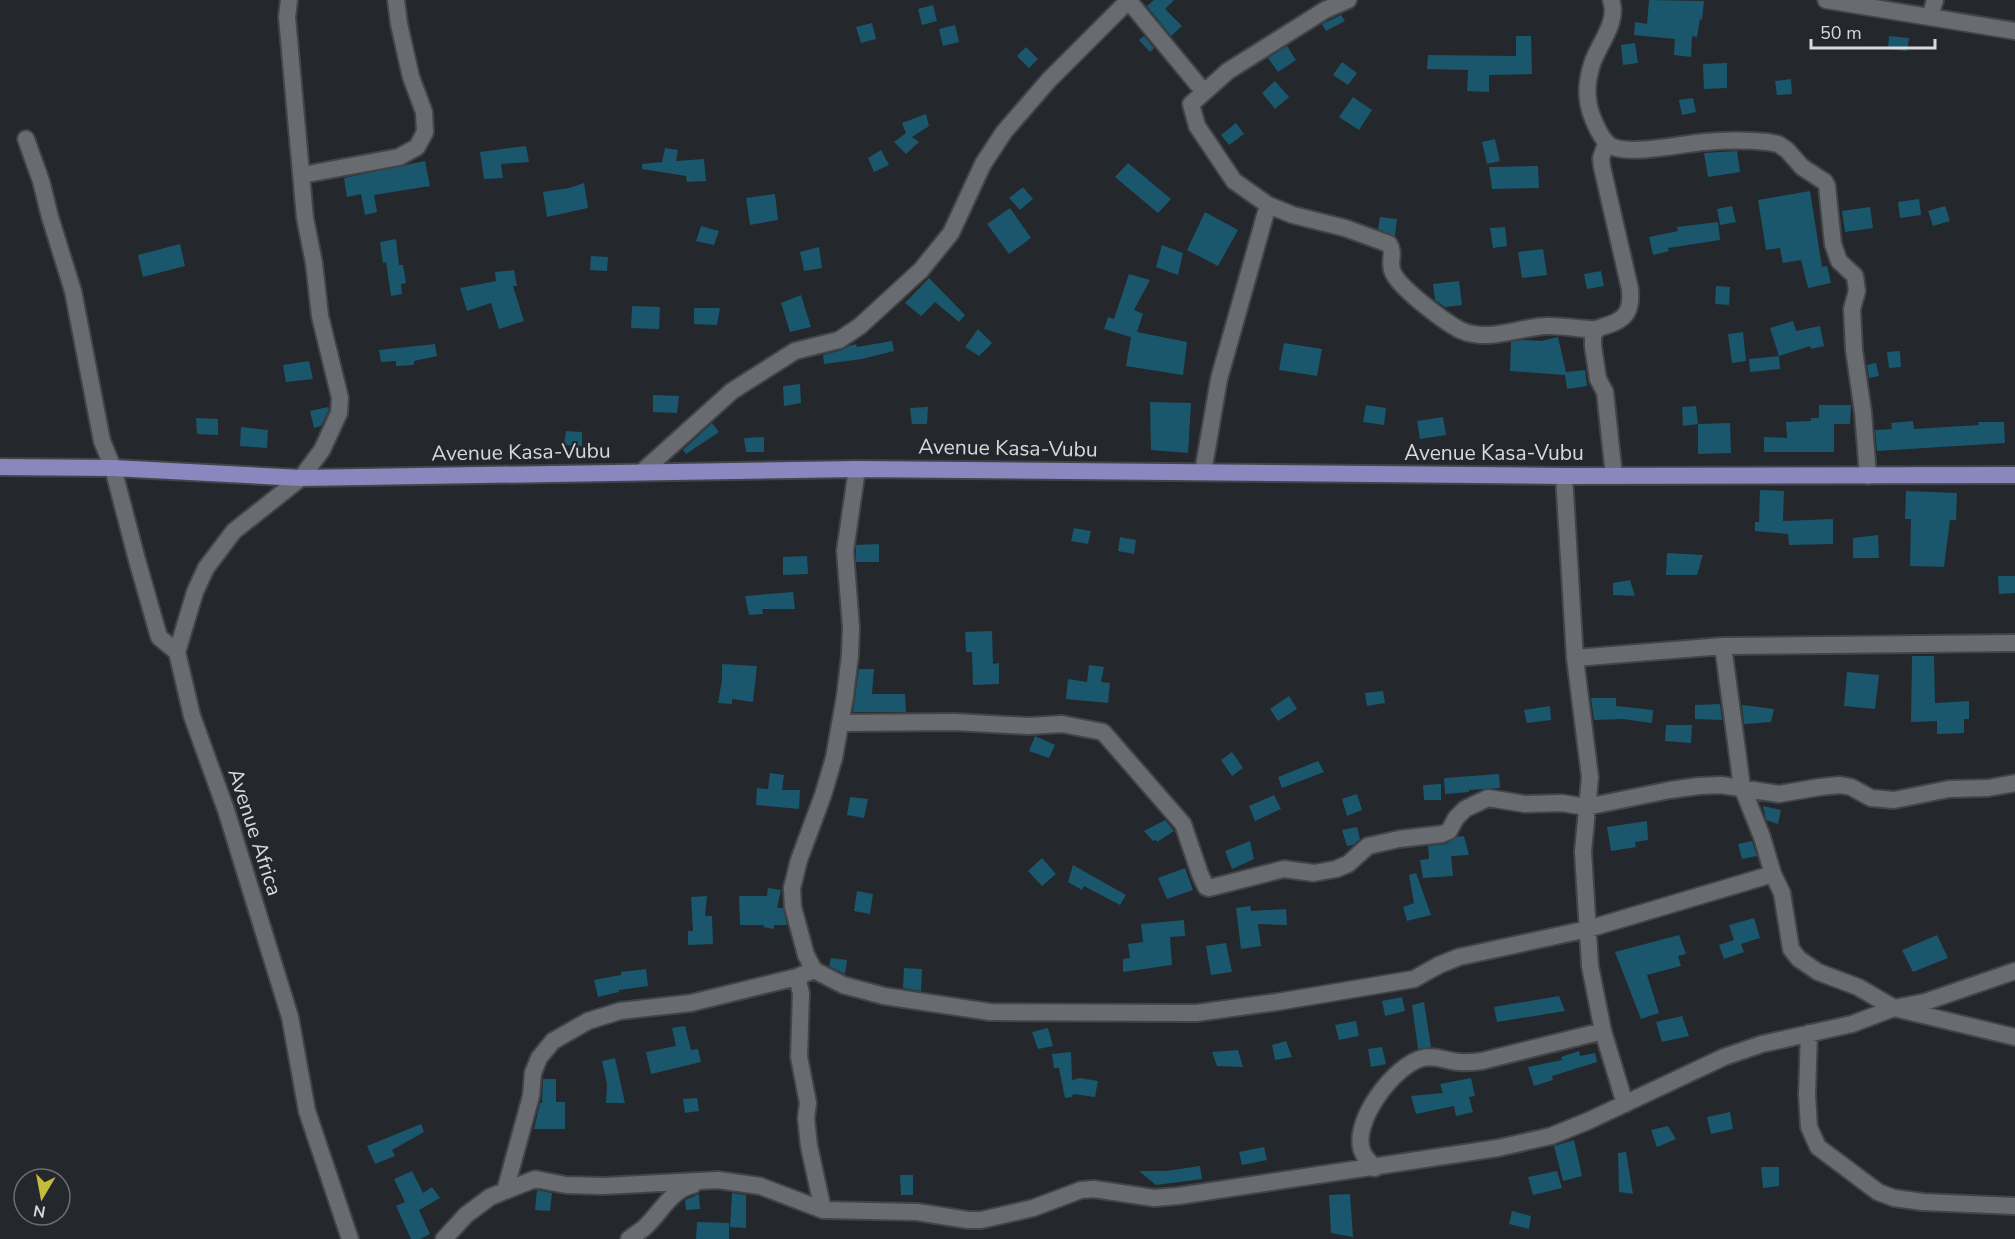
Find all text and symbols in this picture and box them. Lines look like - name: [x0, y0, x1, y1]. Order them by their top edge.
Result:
- scale bar: [1811, 12, 1936, 50]
- text: 50 m: [1820, 21, 1862, 45]
- street label: Avenue Kasa-Vubu: [918, 432, 1098, 464]
- street label: Avenue Kasa-Vubu: [431, 436, 611, 468]
- street label: Avenue Kasa-Vubu: [1404, 439, 1584, 467]
- street label: Avenue Africa: [221, 765, 289, 899]
- north arrow: [12, 1167, 72, 1227]
- text: N: [32, 1199, 47, 1223]

